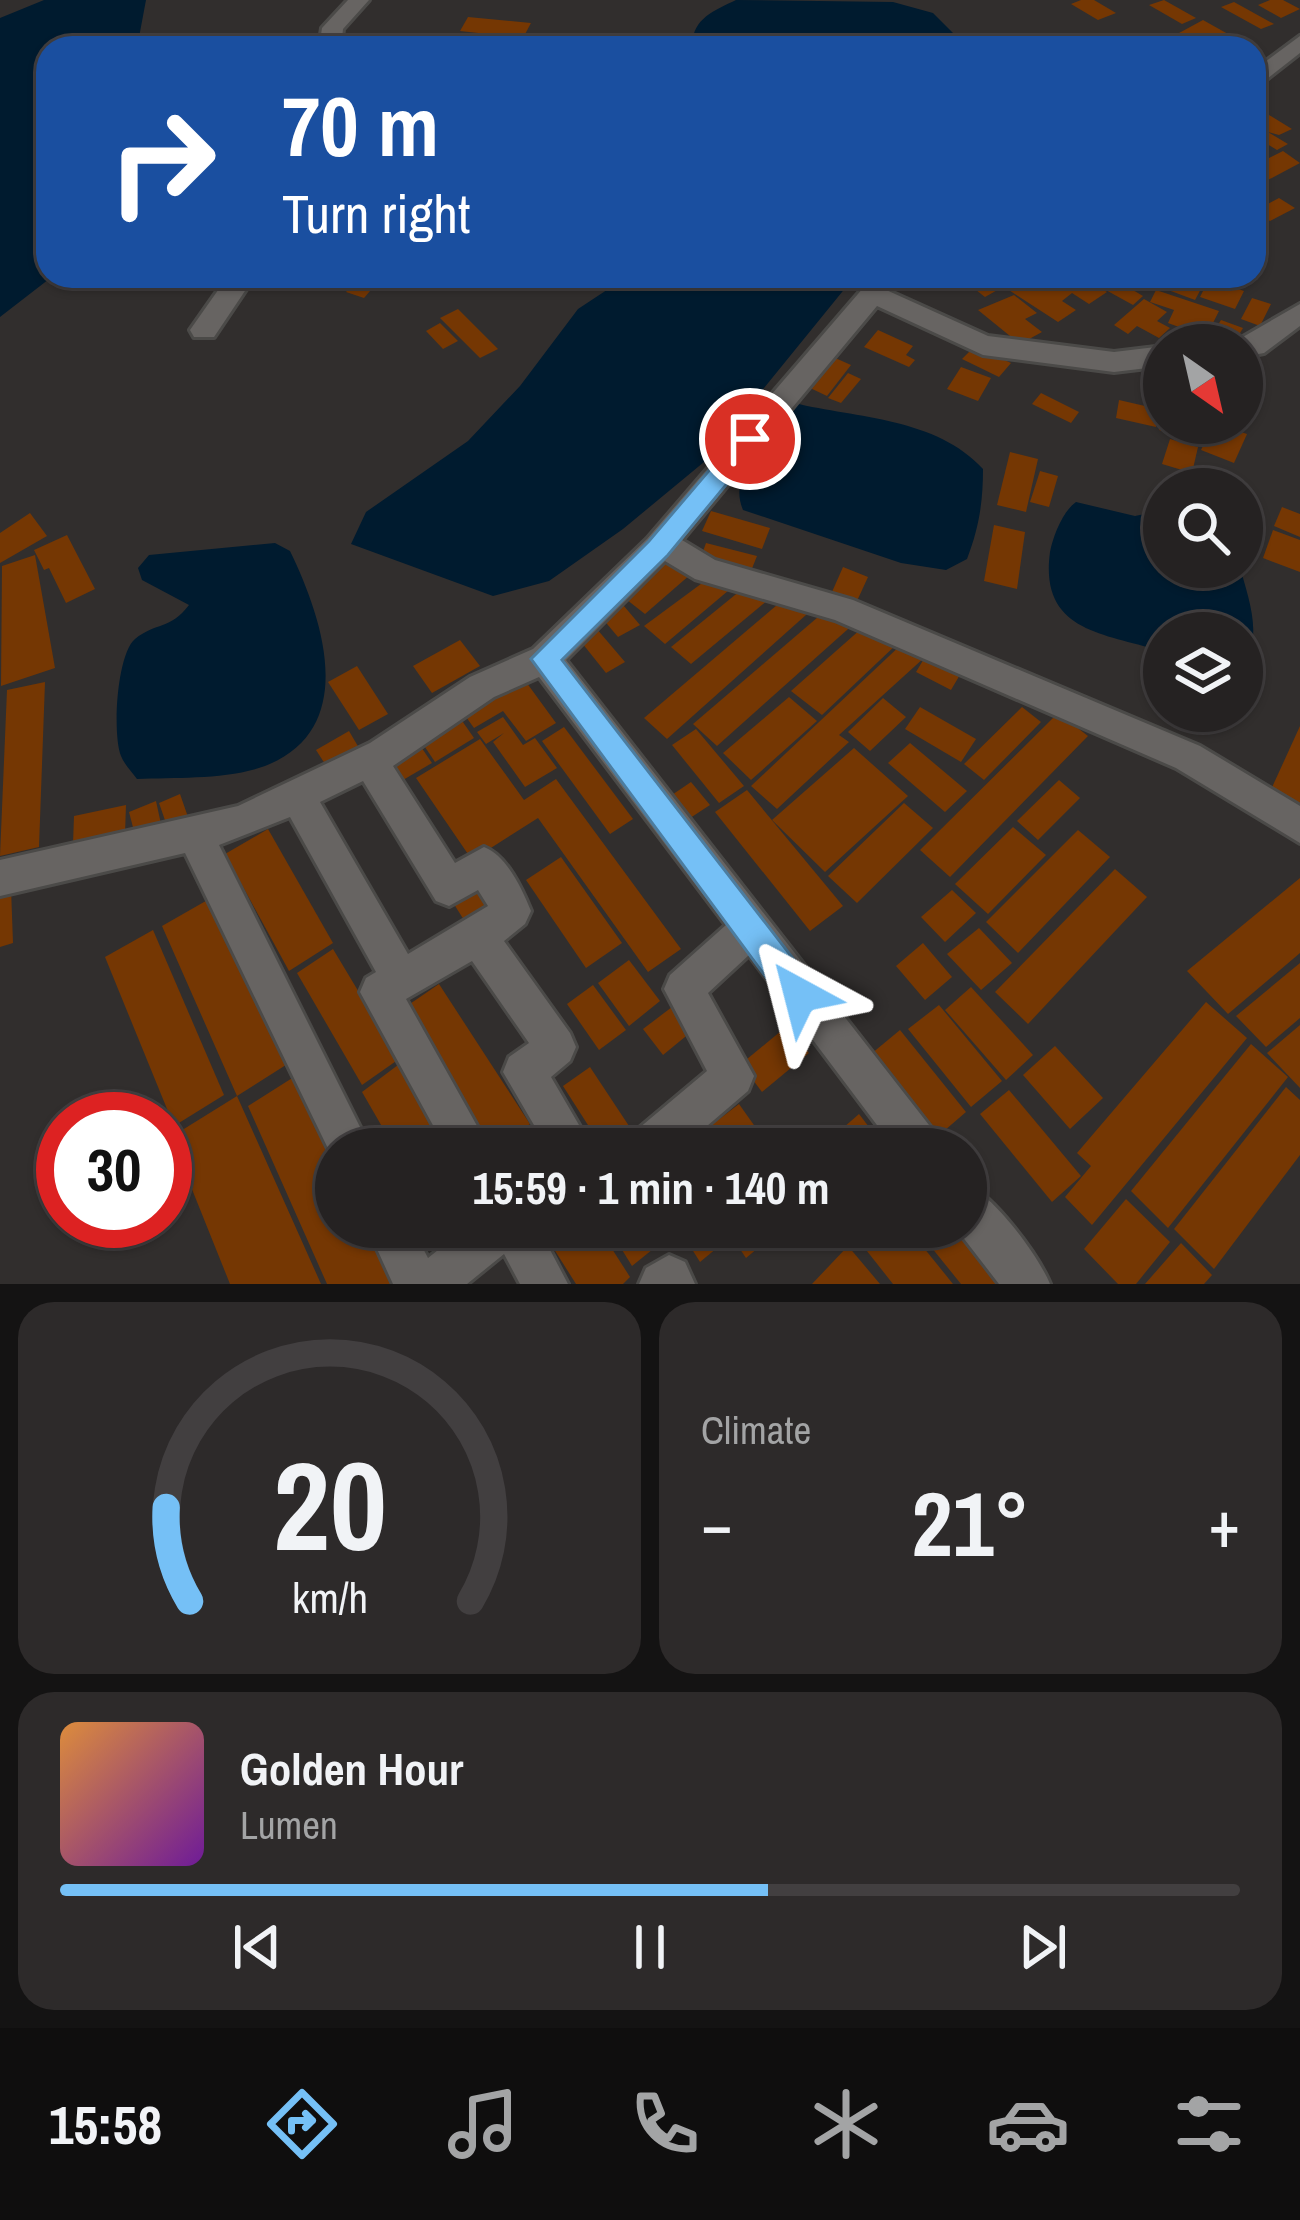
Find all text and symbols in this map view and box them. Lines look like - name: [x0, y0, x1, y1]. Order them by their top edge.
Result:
- text: 70 m: [282, 69, 439, 182]
- icon: right: [84, 84, 240, 240]
- text: Turn right: [282, 177, 470, 250]
- north arrow: [1143, 324, 1263, 444]
- map controls: [1143, 324, 1263, 732]
- pin: [699, 388, 801, 490]
- icon: arrive: [717, 406, 783, 472]
- button: search: [1143, 468, 1263, 588]
- button: layers: [1143, 612, 1263, 732]
- position arrow: [737, 932, 863, 1058]
- speed limit sign: 30: [36, 1092, 192, 1248]
- text: 15:59 · 1 min · 140 m: [473, 1157, 829, 1218]
- text: Climate: [701, 1404, 811, 1456]
- text: 20: [273, 1421, 386, 1589]
- text: 21°: [911, 1463, 1030, 1584]
- text: −: [701, 1479, 733, 1568]
- text: +: [1208, 1479, 1240, 1568]
- text: km/h: [291, 1569, 368, 1626]
- text: Golden Hour: [240, 1738, 463, 1799]
- text: Lumen: [240, 1799, 338, 1851]
- icon: previous: [224, 1914, 290, 1980]
- icon: pause: [617, 1914, 683, 1980]
- icon: next: [1010, 1914, 1076, 1980]
- icon: directions: [260, 2082, 344, 2166]
- icon: music: [441, 2082, 525, 2166]
- icon: phone: [623, 2082, 707, 2166]
- icon: climate: [804, 2082, 888, 2166]
- icon: car: [986, 2082, 1070, 2166]
- icon: filters: [1167, 2082, 1251, 2166]
- text: 15:58: [49, 2088, 162, 2161]

